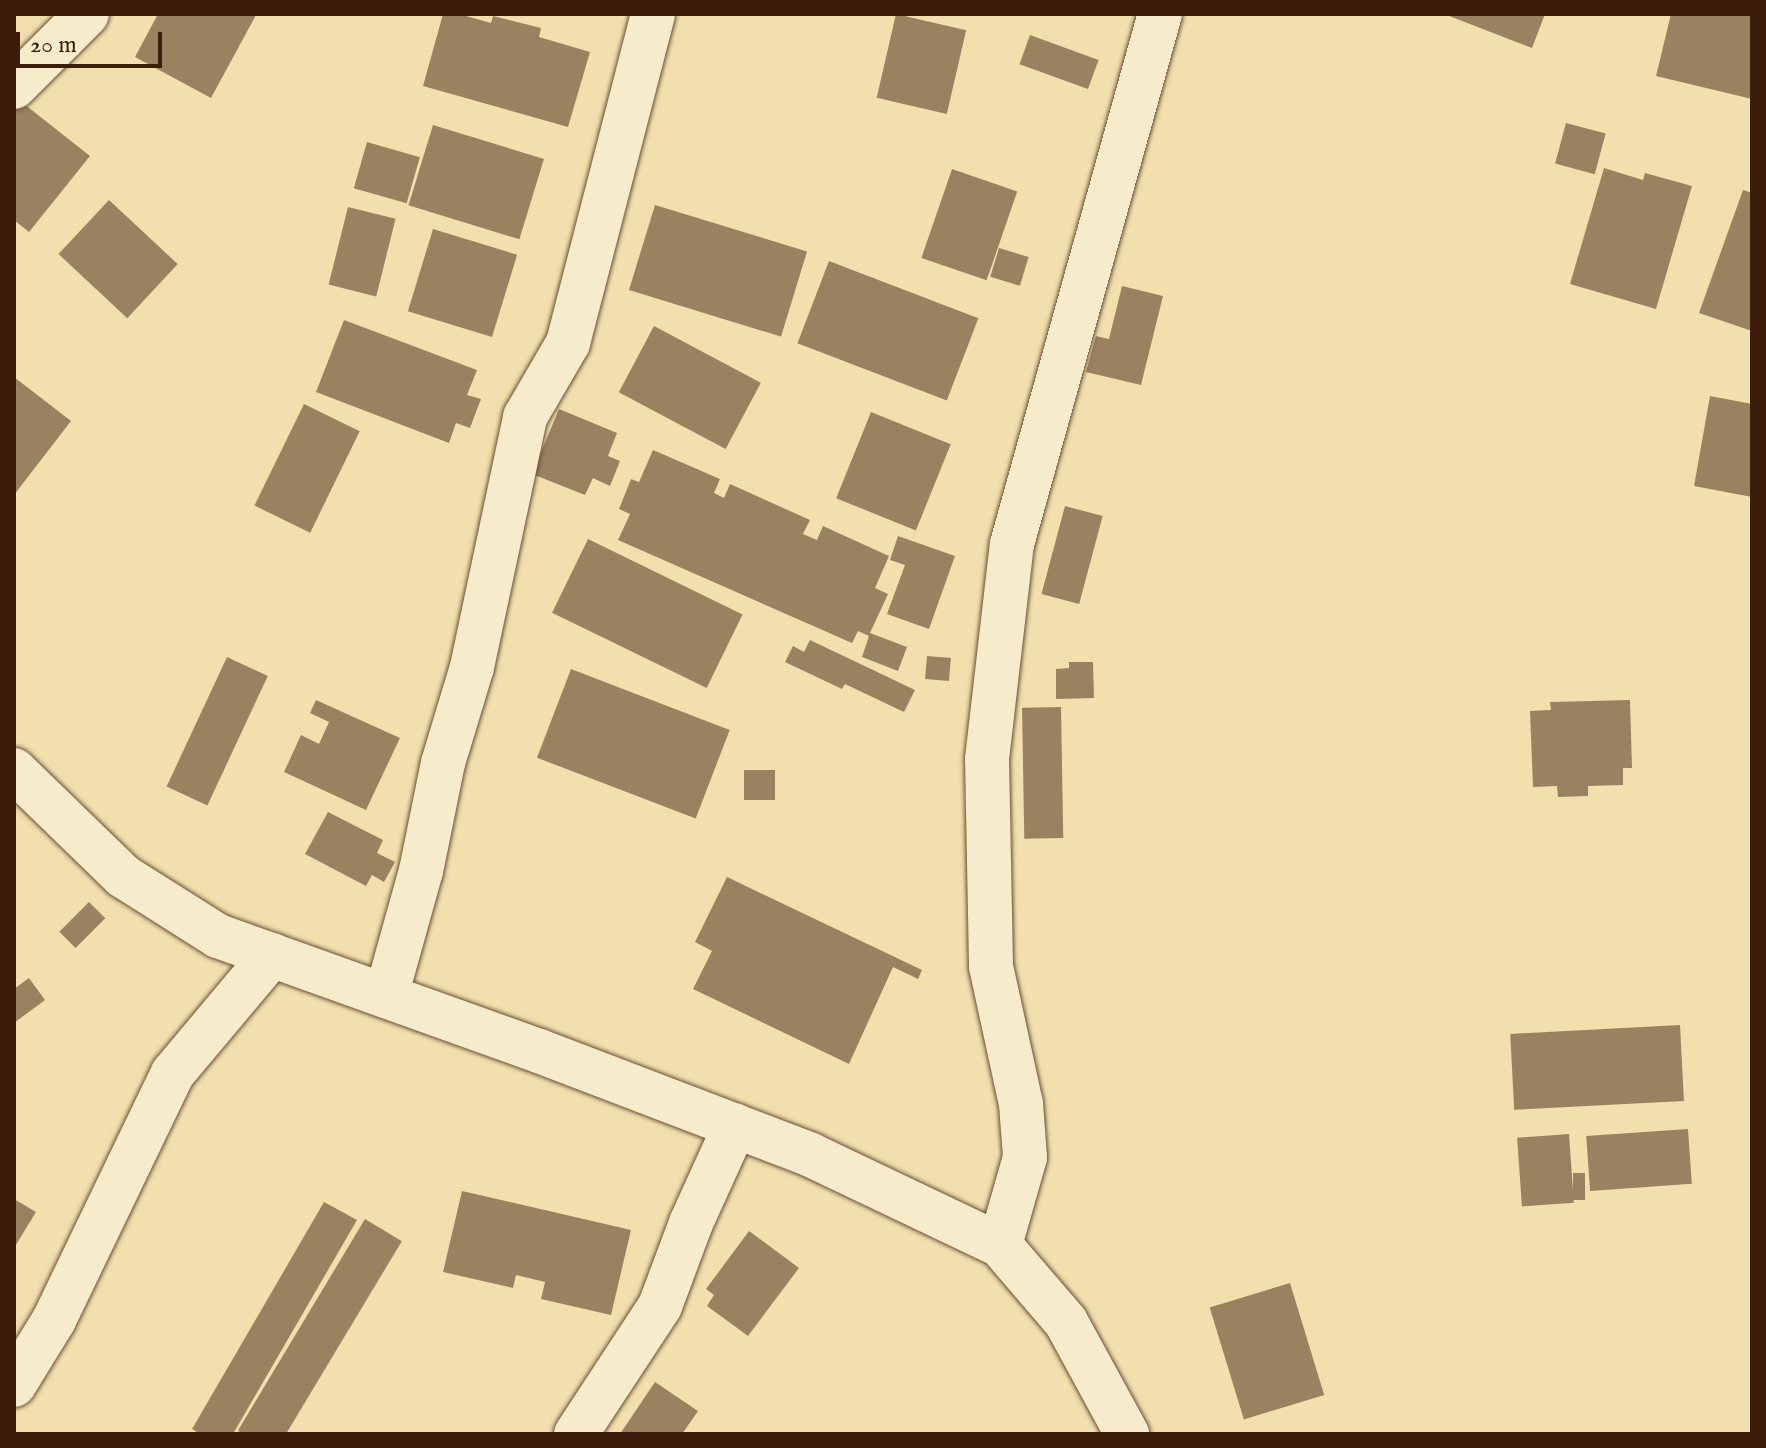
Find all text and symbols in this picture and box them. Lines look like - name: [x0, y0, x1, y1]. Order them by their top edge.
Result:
- scale bar: [20, 16, 166, 66]
- text: 20 m: [30, 30, 77, 61]

